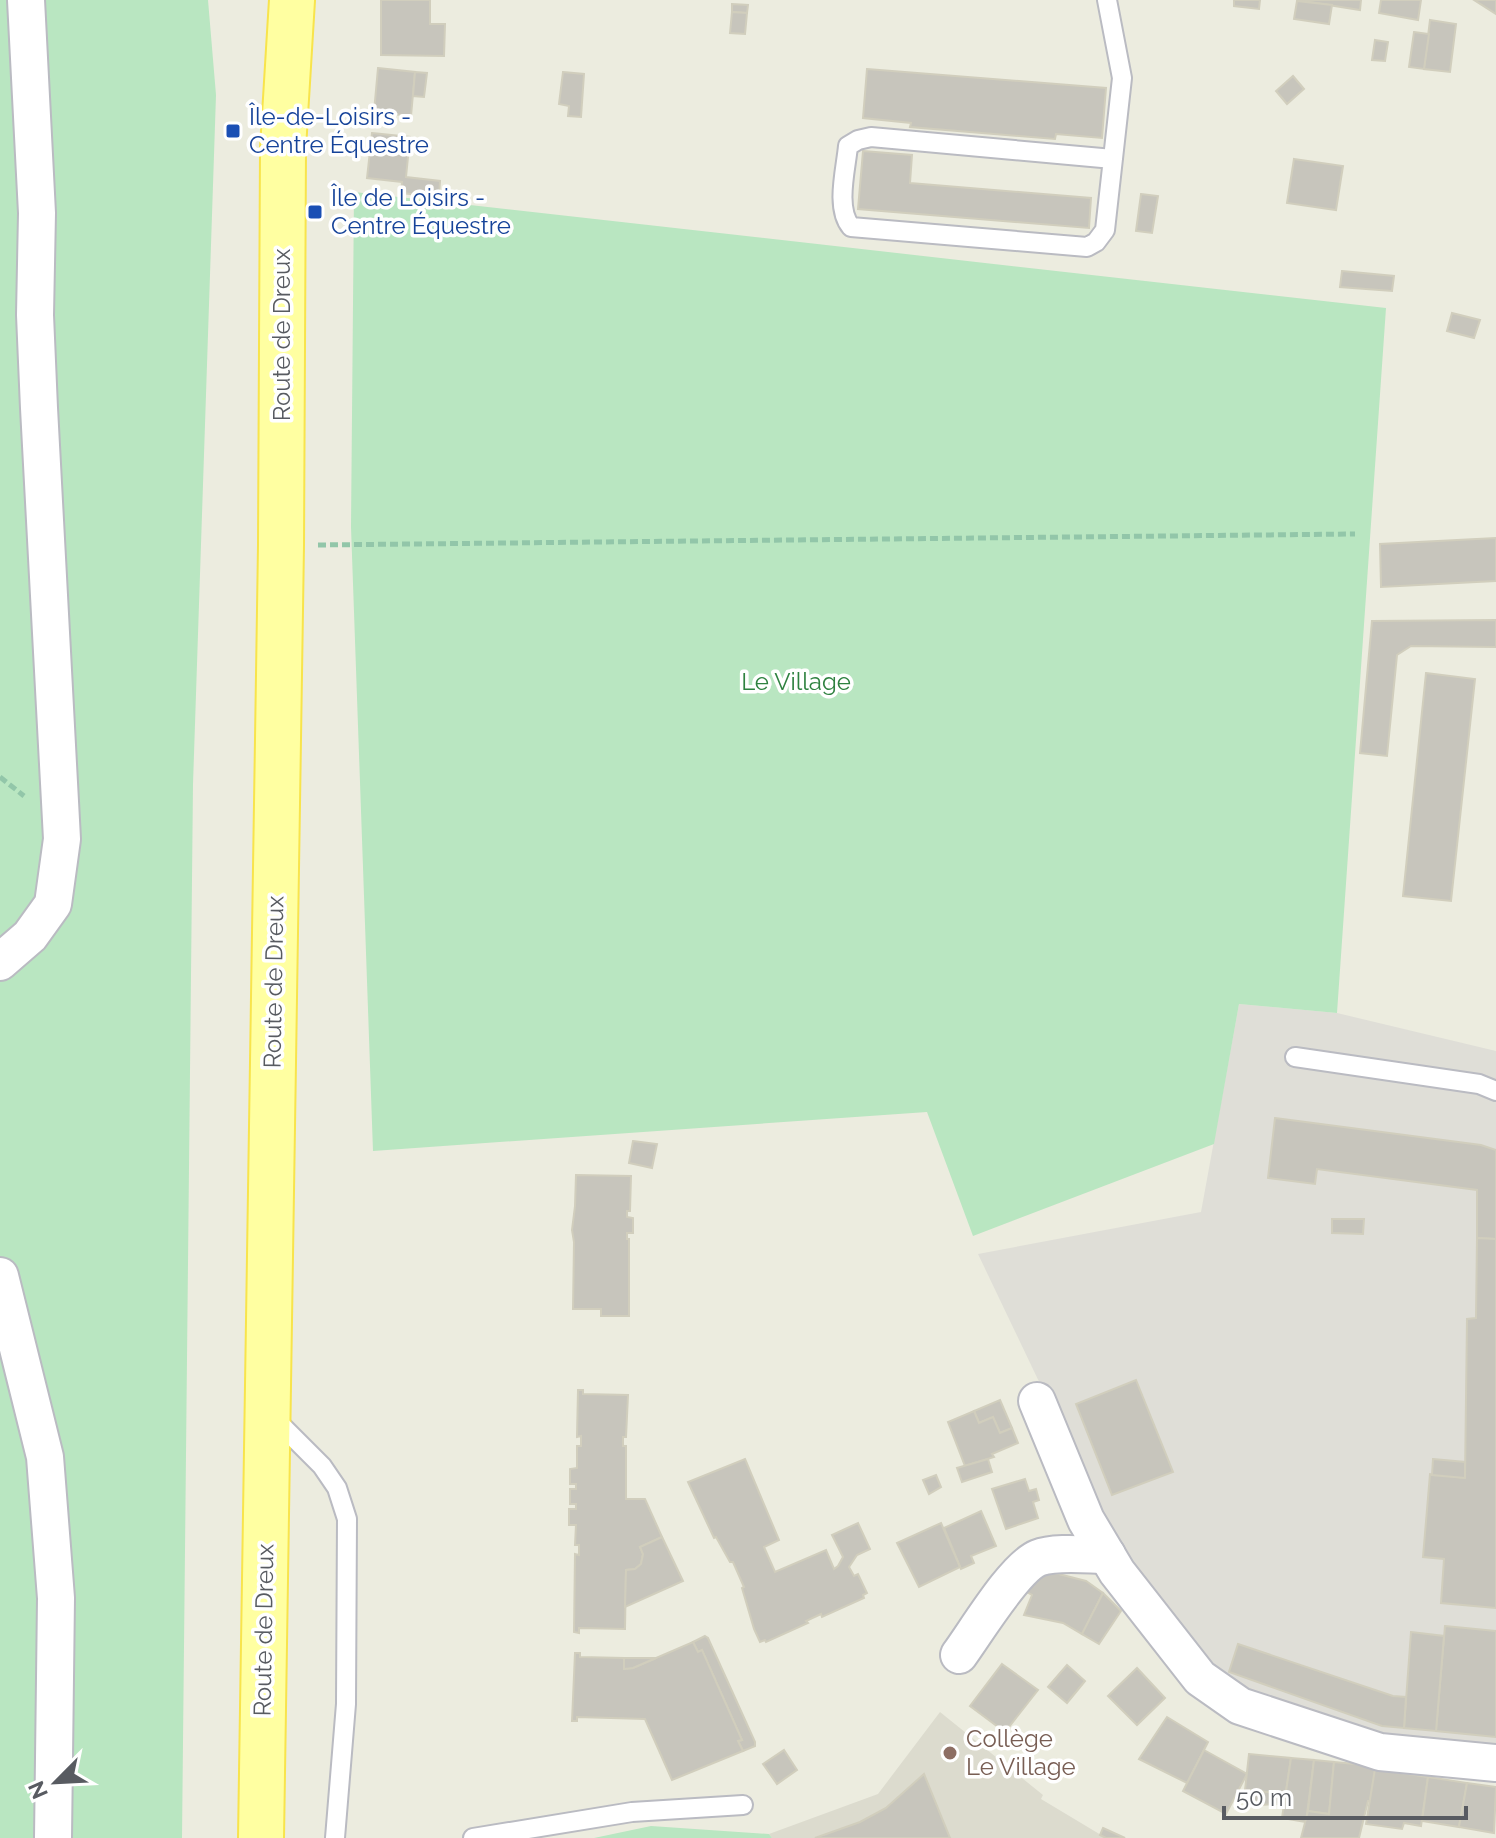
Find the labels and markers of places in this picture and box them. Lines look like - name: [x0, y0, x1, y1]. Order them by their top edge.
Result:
- place label: Île-de-Loisirs - Centre Équestre: [249, 102, 429, 159]
- marker: Île-de-Loisirs - Centre Équestre: [224, 122, 242, 140]
- place label: Île de Loisirs - Centre Équestre: [331, 183, 511, 240]
- marker: Île de Loisirs - Centre Équestre: [306, 203, 324, 221]
- place label: Collège Le Village: [966, 1724, 1076, 1781]
- marker: Collège Le Village: [941, 1744, 959, 1762]

